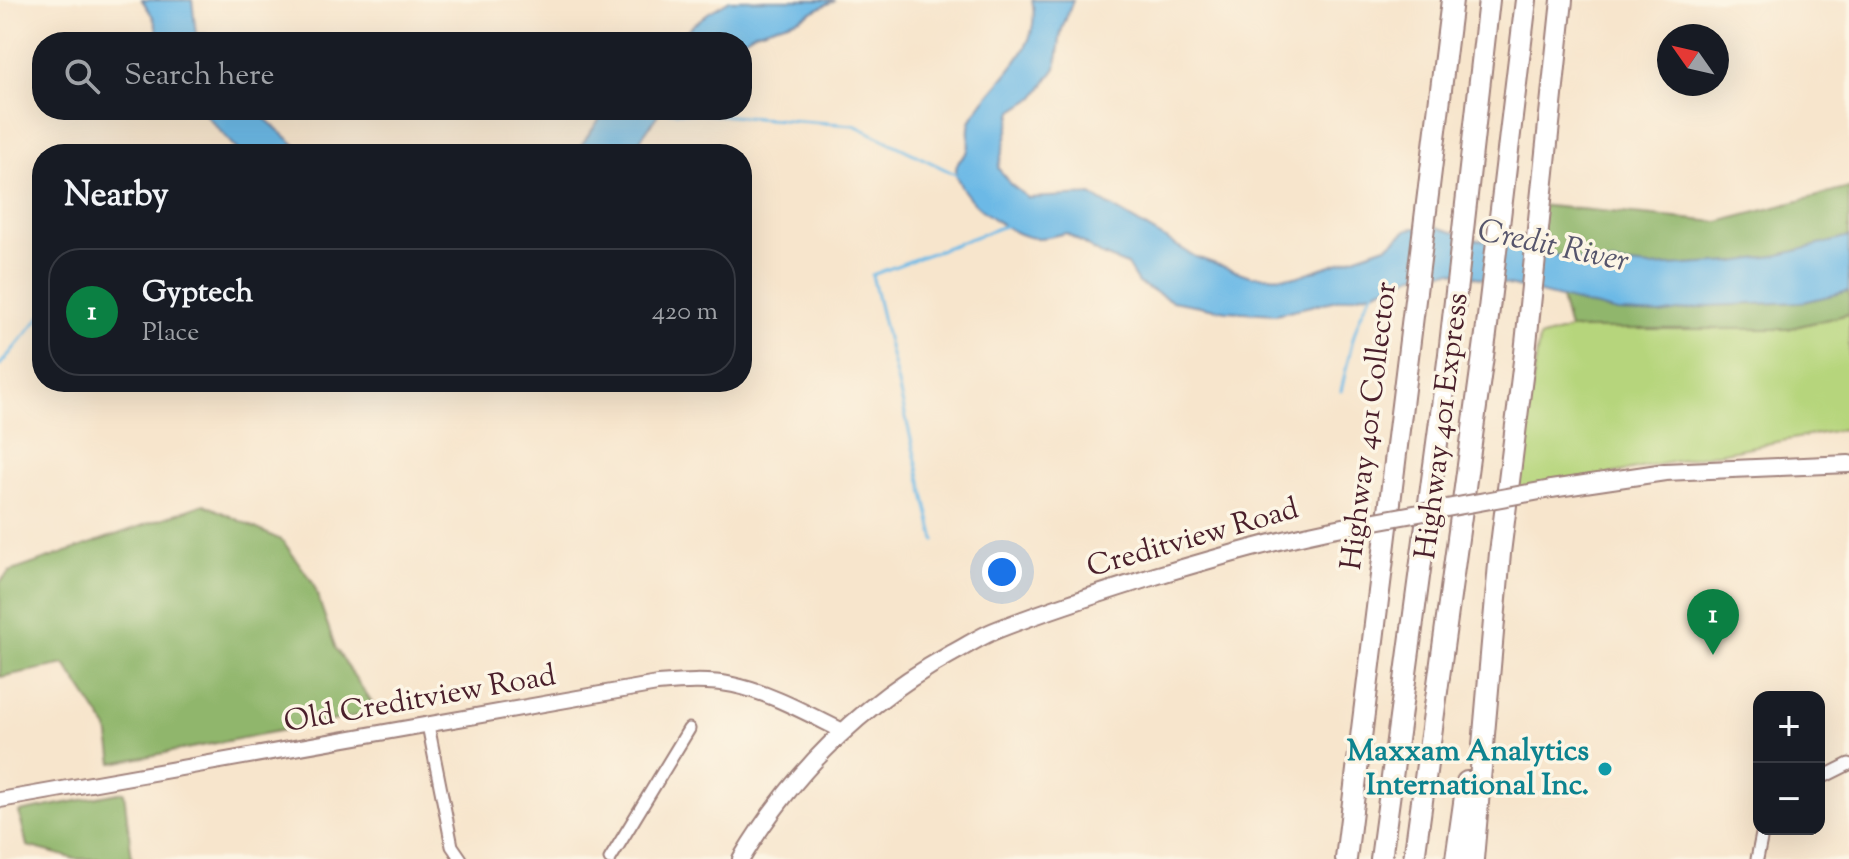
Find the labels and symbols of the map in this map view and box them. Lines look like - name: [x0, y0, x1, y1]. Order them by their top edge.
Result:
- north arrow: [1657, 24, 1729, 96]
- water label: Credit River: [1473, 209, 1633, 285]
- street label: Highway 401 Collector: [1331, 280, 1409, 572]
- street label: Highway 401 Express: [1405, 290, 1481, 562]
- street label: Creditview Road: [1082, 488, 1304, 590]
- your location: [982, 552, 1022, 592]
- pin: 1: [1687, 589, 1739, 655]
- street label: Old Creditview Road: [281, 655, 559, 745]
- place label: Maxxam Analytics International Inc.: [1347, 731, 1589, 808]
- marker: Maxxam Analytics International Inc.: [1596, 760, 1614, 778]

